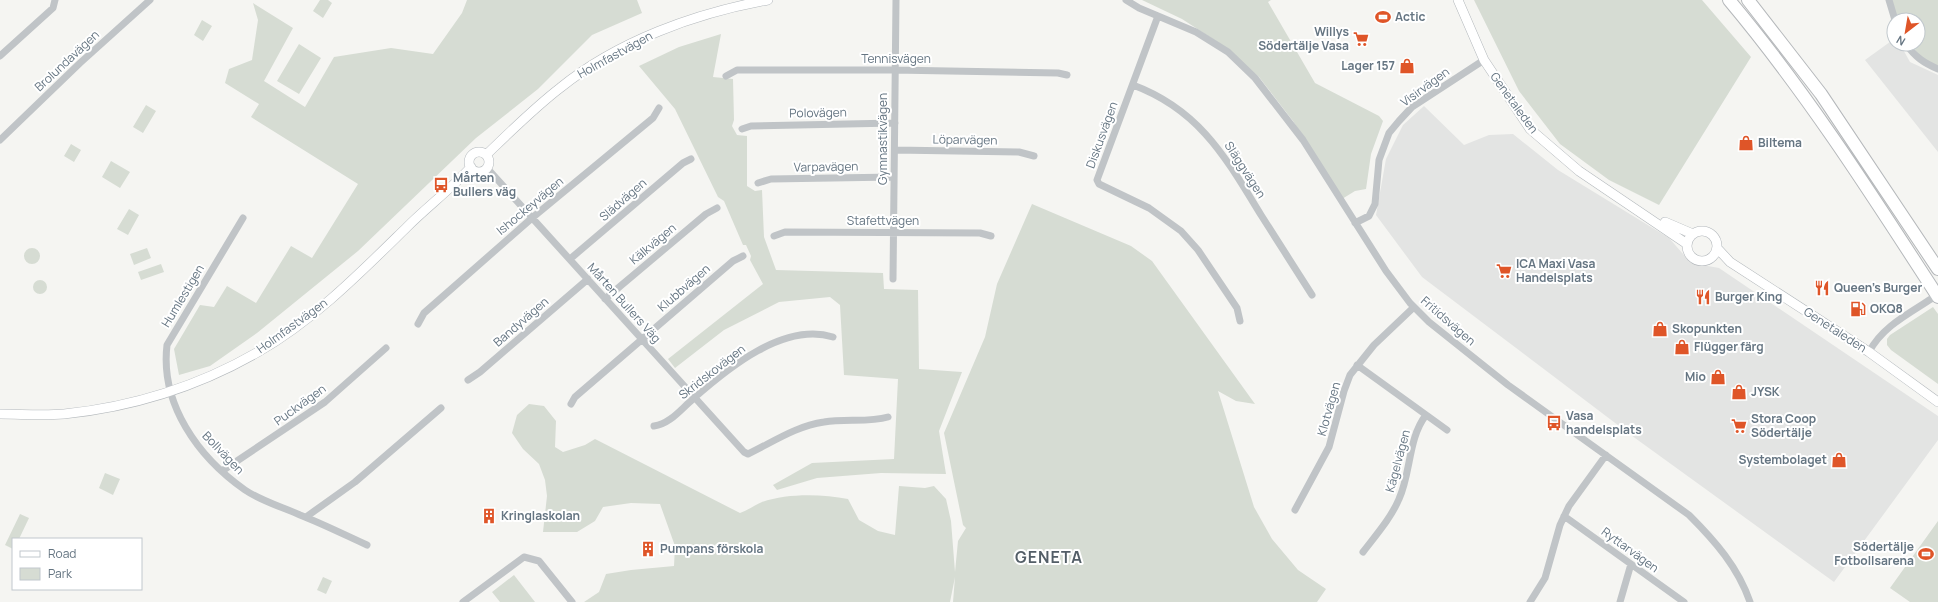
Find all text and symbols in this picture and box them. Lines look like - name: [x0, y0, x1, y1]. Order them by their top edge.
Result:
- sports icon: Actic: [1374, 8, 1392, 26]
- place label: Actic: [1395, 8, 1426, 25]
- north arrow: [1886, 12, 1926, 52]
- place label: Willys Södertälje Vasa: [1258, 23, 1349, 54]
- street label: Brolundavägen: [31, 26, 103, 95]
- street label: Holmfastvägen: [574, 27, 655, 82]
- supermarket icon: Willys Södertälje Vasa: [1352, 30, 1370, 48]
- text: N: [1893, 32, 1908, 49]
- street label: Tennisvägen: [861, 50, 931, 67]
- place label: Lager 157: [1341, 57, 1395, 74]
- shop icon: Lager 157: [1398, 57, 1416, 75]
- street label: Visirvägen: [1397, 63, 1453, 110]
- street label: Genetaleden: [1486, 69, 1542, 137]
- street label: Gymnastikvägen: [874, 93, 891, 185]
- street label: Diskusvägen: [1082, 99, 1121, 171]
- street label: Polovägen: [789, 104, 847, 121]
- street label: Löparvägen: [932, 130, 998, 149]
- shop icon: Biltema: [1737, 134, 1755, 152]
- place label: Biltema: [1758, 134, 1802, 151]
- street label: Släggvägen: [1221, 138, 1270, 201]
- street label: Varpavägen: [793, 157, 858, 176]
- place label: Mårten Bullers väg: [453, 169, 516, 200]
- street label: Ishockeyvägen: [493, 173, 567, 239]
- street label: Slädvägen: [595, 174, 650, 225]
- bus stop icon: Mårten Bullers väg: [432, 176, 450, 194]
- street label: Stafettvägen: [847, 212, 919, 229]
- street label: Kälkvägen: [626, 219, 680, 268]
- place label: ICA Maxi Vasa Handelsplats: [1516, 255, 1596, 286]
- street label: Mårten Bullers Väg: [584, 259, 665, 346]
- street label: Klubbvägen: [654, 260, 714, 315]
- street label: Humlestigen: [157, 261, 208, 330]
- supermarket icon: ICA Maxi Vasa Handelsplats: [1495, 262, 1513, 280]
- restaurant icon: Queen's Burger: [1813, 279, 1831, 297]
- place label: Queen's Burger: [1834, 279, 1922, 296]
- restaurant icon: Burger King: [1694, 288, 1712, 306]
- place label: Burger King: [1715, 288, 1782, 305]
- street label: Fritidsvägen: [1417, 292, 1479, 349]
- street label: Bandyvägen: [489, 293, 552, 350]
- street label: Holmfastvägen: [253, 294, 331, 357]
- fuel station icon: OKQ8: [1849, 300, 1867, 318]
- place label: OKQ8: [1870, 300, 1903, 317]
- street label: Genetaleden: [1801, 303, 1870, 356]
- shop icon: Skopunkten: [1651, 320, 1669, 338]
- place label: Skopunkten: [1672, 320, 1742, 337]
- shop icon: Flügger färg: [1673, 338, 1691, 356]
- place label: Flügger färg: [1694, 338, 1764, 355]
- street label: Skridskovägen: [675, 340, 748, 403]
- place label: Mio: [1685, 368, 1706, 385]
- shop icon: Mio: [1709, 368, 1727, 386]
- street label: Puckvägen: [270, 380, 329, 429]
- street label: Klotvägen: [1313, 380, 1344, 438]
- shop icon: JYSK: [1730, 383, 1748, 401]
- place label: JYSK: [1751, 383, 1780, 400]
- place label: Vasa handelsplats: [1566, 407, 1642, 438]
- place label: Stora Coop Södertälje: [1751, 410, 1816, 441]
- bus stop icon: Vasa handelsplats: [1545, 414, 1563, 432]
- supermarket icon: Stora Coop Södertälje: [1730, 417, 1748, 435]
- street label: Bollvägen: [199, 427, 248, 478]
- street label: Kägelvägen: [1381, 428, 1414, 494]
- place label: Systembolaget: [1738, 451, 1827, 468]
- shop icon: Systembolaget: [1830, 451, 1848, 469]
- building icon: Kringlaskolan: [480, 507, 498, 525]
- place label: Kringlaskolan: [501, 507, 580, 524]
- street label: Ryttarvägen: [1598, 523, 1662, 576]
- legend: [12, 538, 142, 590]
- place label: Södertälje Fotbollsarena: [1834, 538, 1914, 569]
- building icon: Pumpans förskola: [639, 540, 657, 558]
- place label: Pumpans förskola: [660, 540, 764, 557]
- text: Road: [48, 545, 76, 562]
- sports icon: Södertälje Fotbollsarena: [1917, 545, 1935, 563]
- district label: GENETA: [1015, 546, 1083, 568]
- text: Park: [48, 565, 73, 582]

